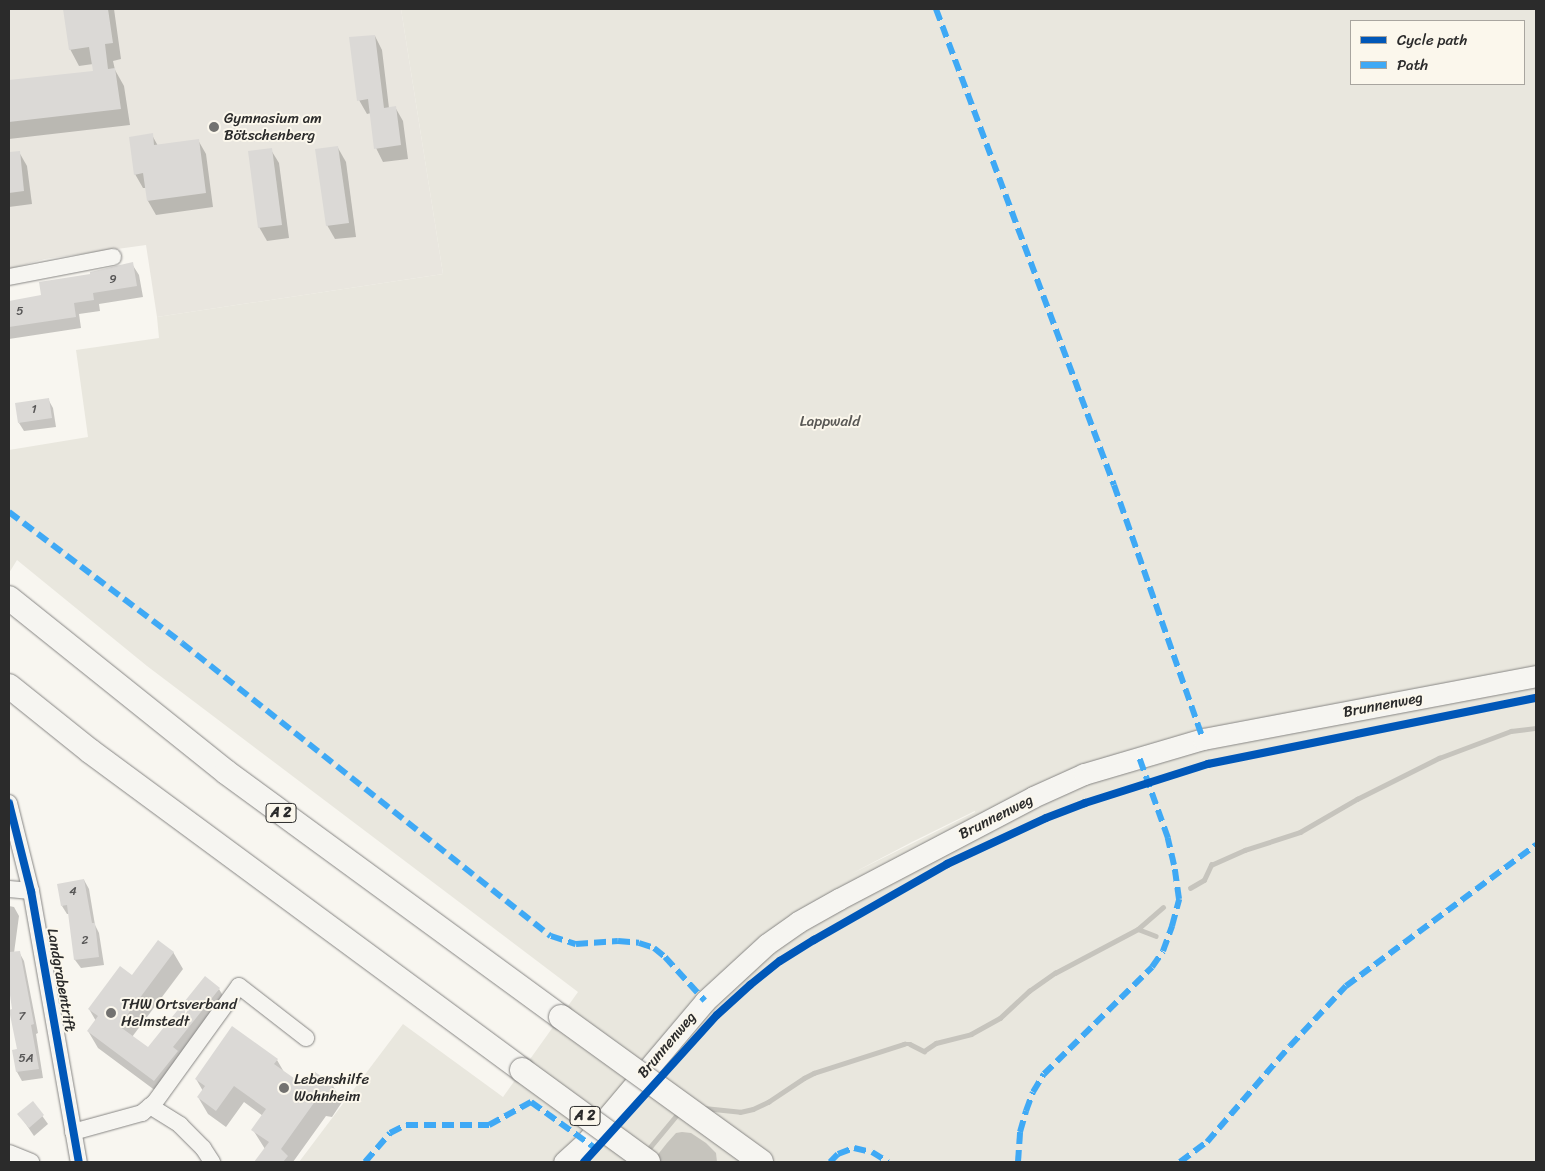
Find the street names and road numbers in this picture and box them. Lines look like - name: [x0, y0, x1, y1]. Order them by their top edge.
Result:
- street label: Brunnenweg: [1342, 688, 1424, 722]
- street label: Brunnenweg: [956, 791, 1036, 843]
- road number: A 2: [265, 801, 297, 824]
- street label: Landgrabentrift: [43, 927, 79, 1033]
- street label: Brunnenweg: [634, 1008, 700, 1082]
- road number: A 2: [569, 1104, 601, 1128]

